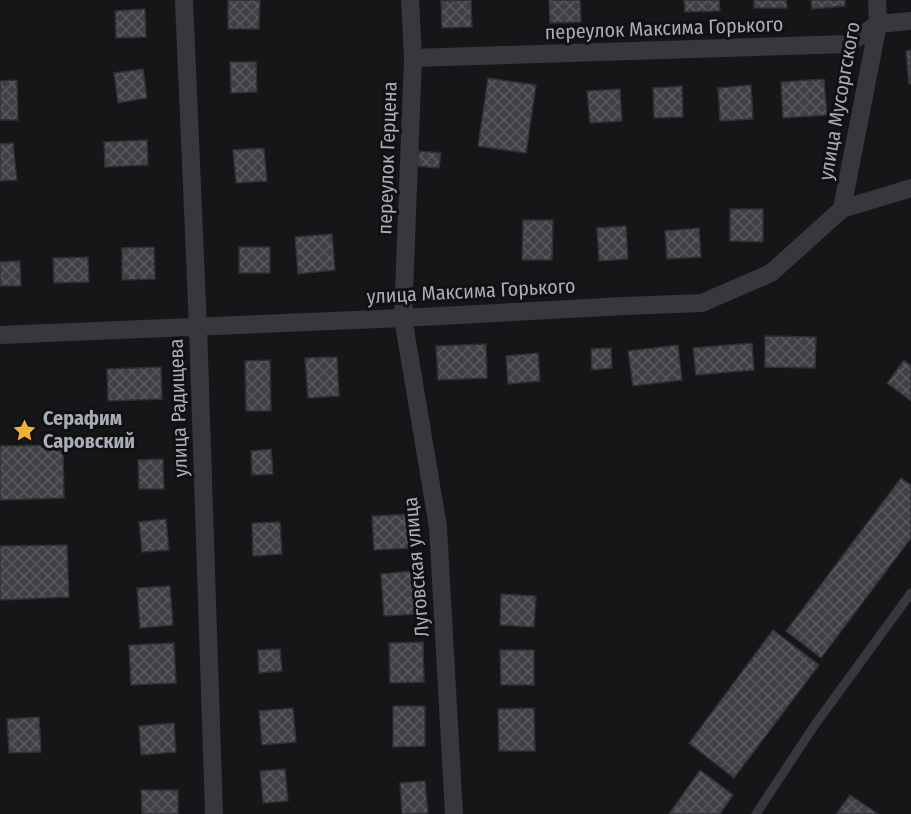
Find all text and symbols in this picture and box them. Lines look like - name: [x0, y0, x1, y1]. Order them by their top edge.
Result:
- street label: переулок Максима Горького: [544, 12, 784, 44]
- street label: улица Мусоргского: [813, 20, 865, 182]
- street label: переулок Герцена: [372, 81, 402, 235]
- street label: улица Максима Горького: [366, 274, 576, 308]
- street label: улица Радищева: [164, 338, 192, 478]
- place label: Серафим Саровский: [43, 406, 135, 453]
- place icon: Серафим Саровский: [12, 417, 38, 443]
- street label: Луговская улица: [398, 496, 434, 638]

